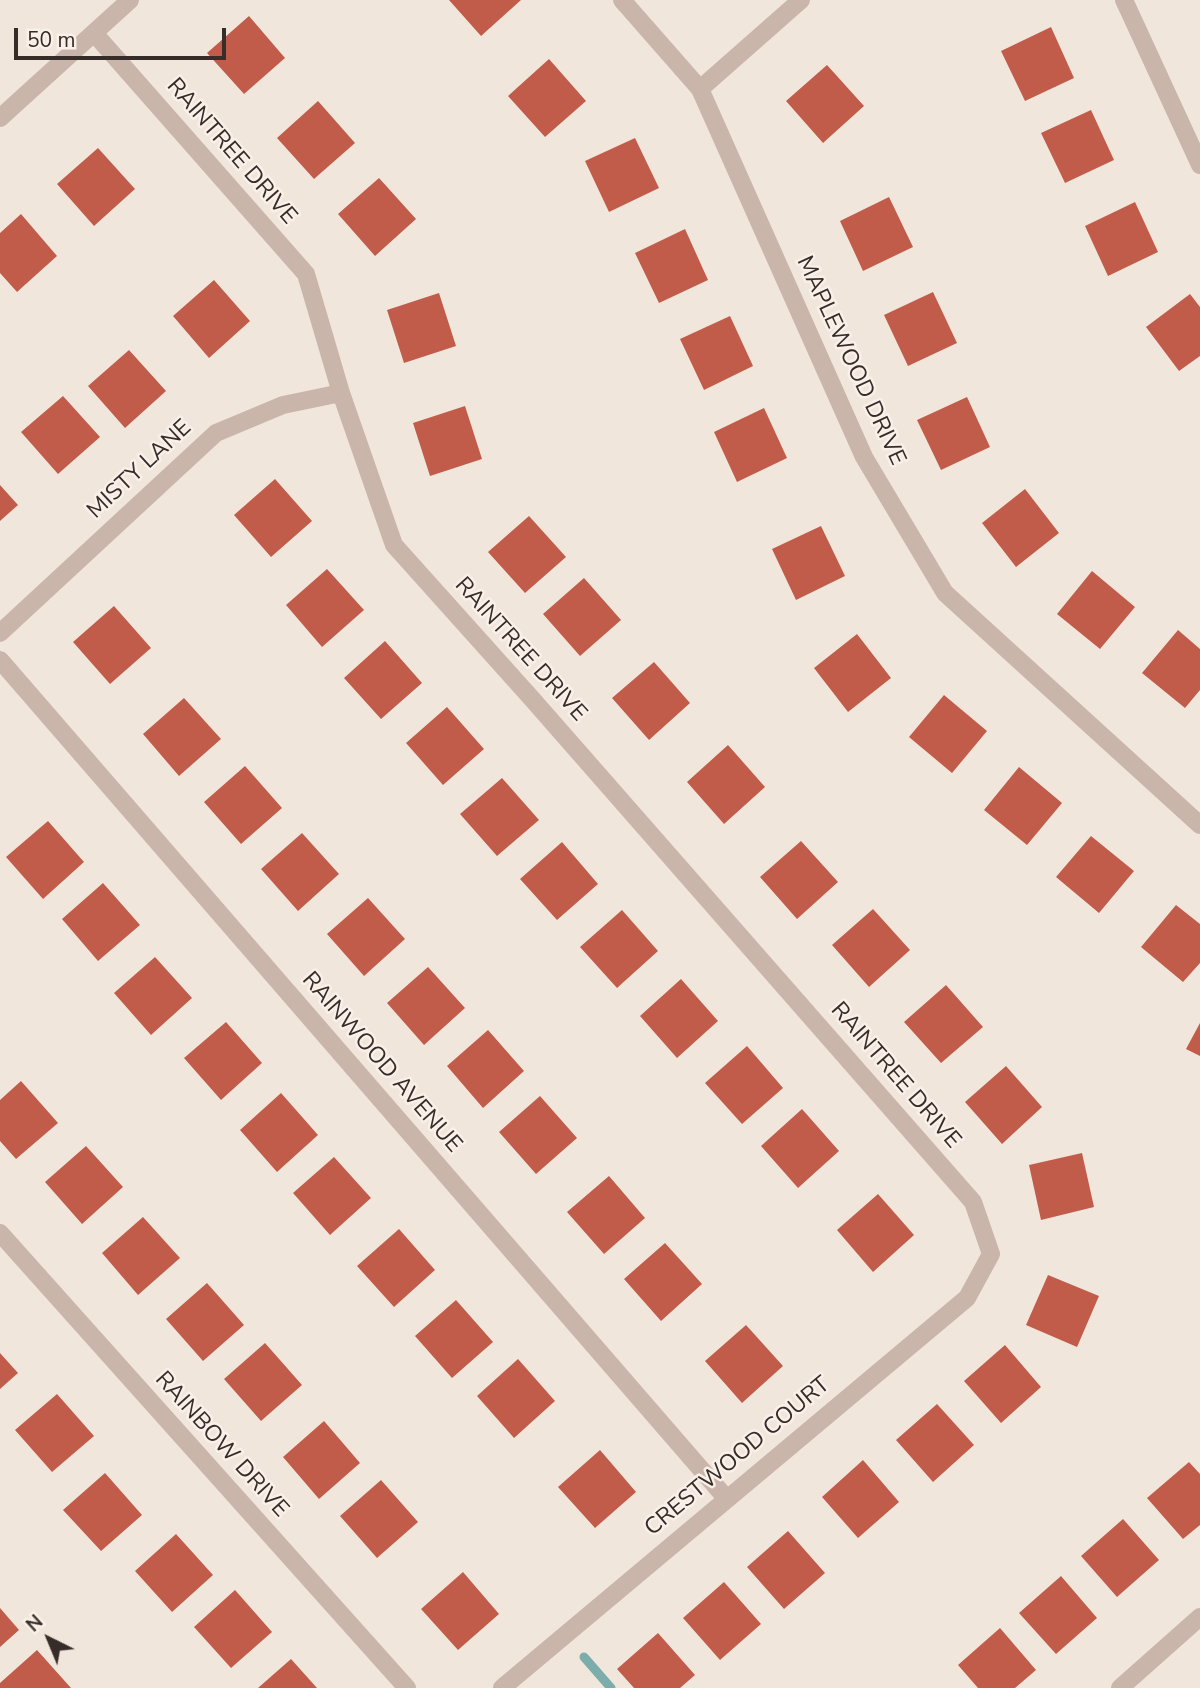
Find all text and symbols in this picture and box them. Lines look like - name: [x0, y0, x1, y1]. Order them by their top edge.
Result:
- scale bar: [18, 14, 229, 58]
- text: 50 m: [27, 26, 76, 54]
- street label: RAINTREE DRIVE: [160, 73, 302, 231]
- street label: MAPLEWOOD DRIVE: [789, 252, 911, 470]
- street label: MISTY LANE: [82, 415, 198, 525]
- street label: RAINTREE DRIVE: [448, 572, 592, 728]
- street label: RAINWOOD AVENUE: [295, 967, 467, 1159]
- street label: RAINTREE DRIVE: [824, 997, 966, 1155]
- street label: RAINBOW DRIVE: [148, 1366, 294, 1524]
- street label: CRESTWOOD COURT: [640, 1371, 836, 1543]
- north arrow: [14, 1604, 84, 1674]
- text: N: [21, 1609, 49, 1638]

